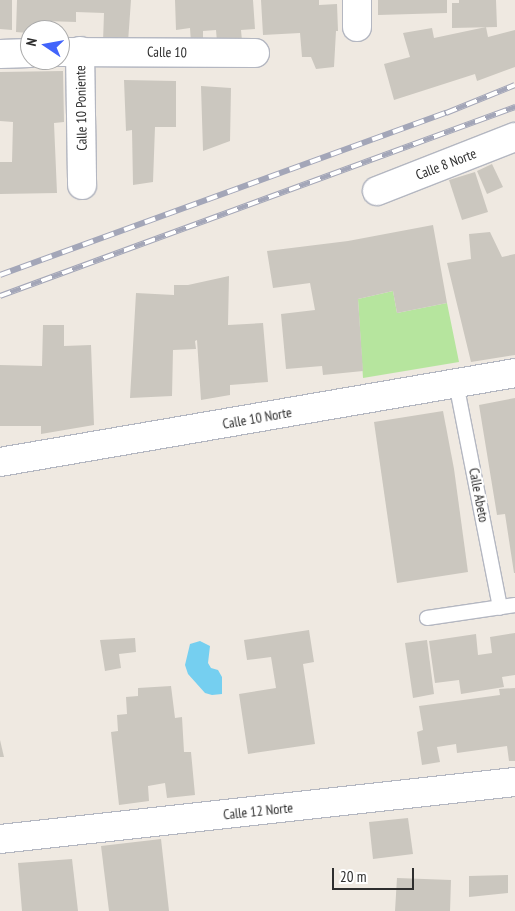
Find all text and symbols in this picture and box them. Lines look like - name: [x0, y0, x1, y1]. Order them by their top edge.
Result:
- north arrow: [20, 20, 70, 70]
- text: N: [22, 37, 41, 48]
- street label: Calle 10: [147, 43, 187, 61]
- street label: Calle 10 Poniente: [72, 65, 90, 151]
- street label: Calle 8 Norte: [413, 145, 479, 183]
- street label: Calle 10 Norte: [221, 404, 293, 432]
- street label: Calle Abeto: [465, 466, 493, 524]
- street label: Calle 12 Norte: [222, 799, 294, 823]
- scale bar: [335, 858, 418, 890]
- text: 20 m: [340, 867, 366, 886]

